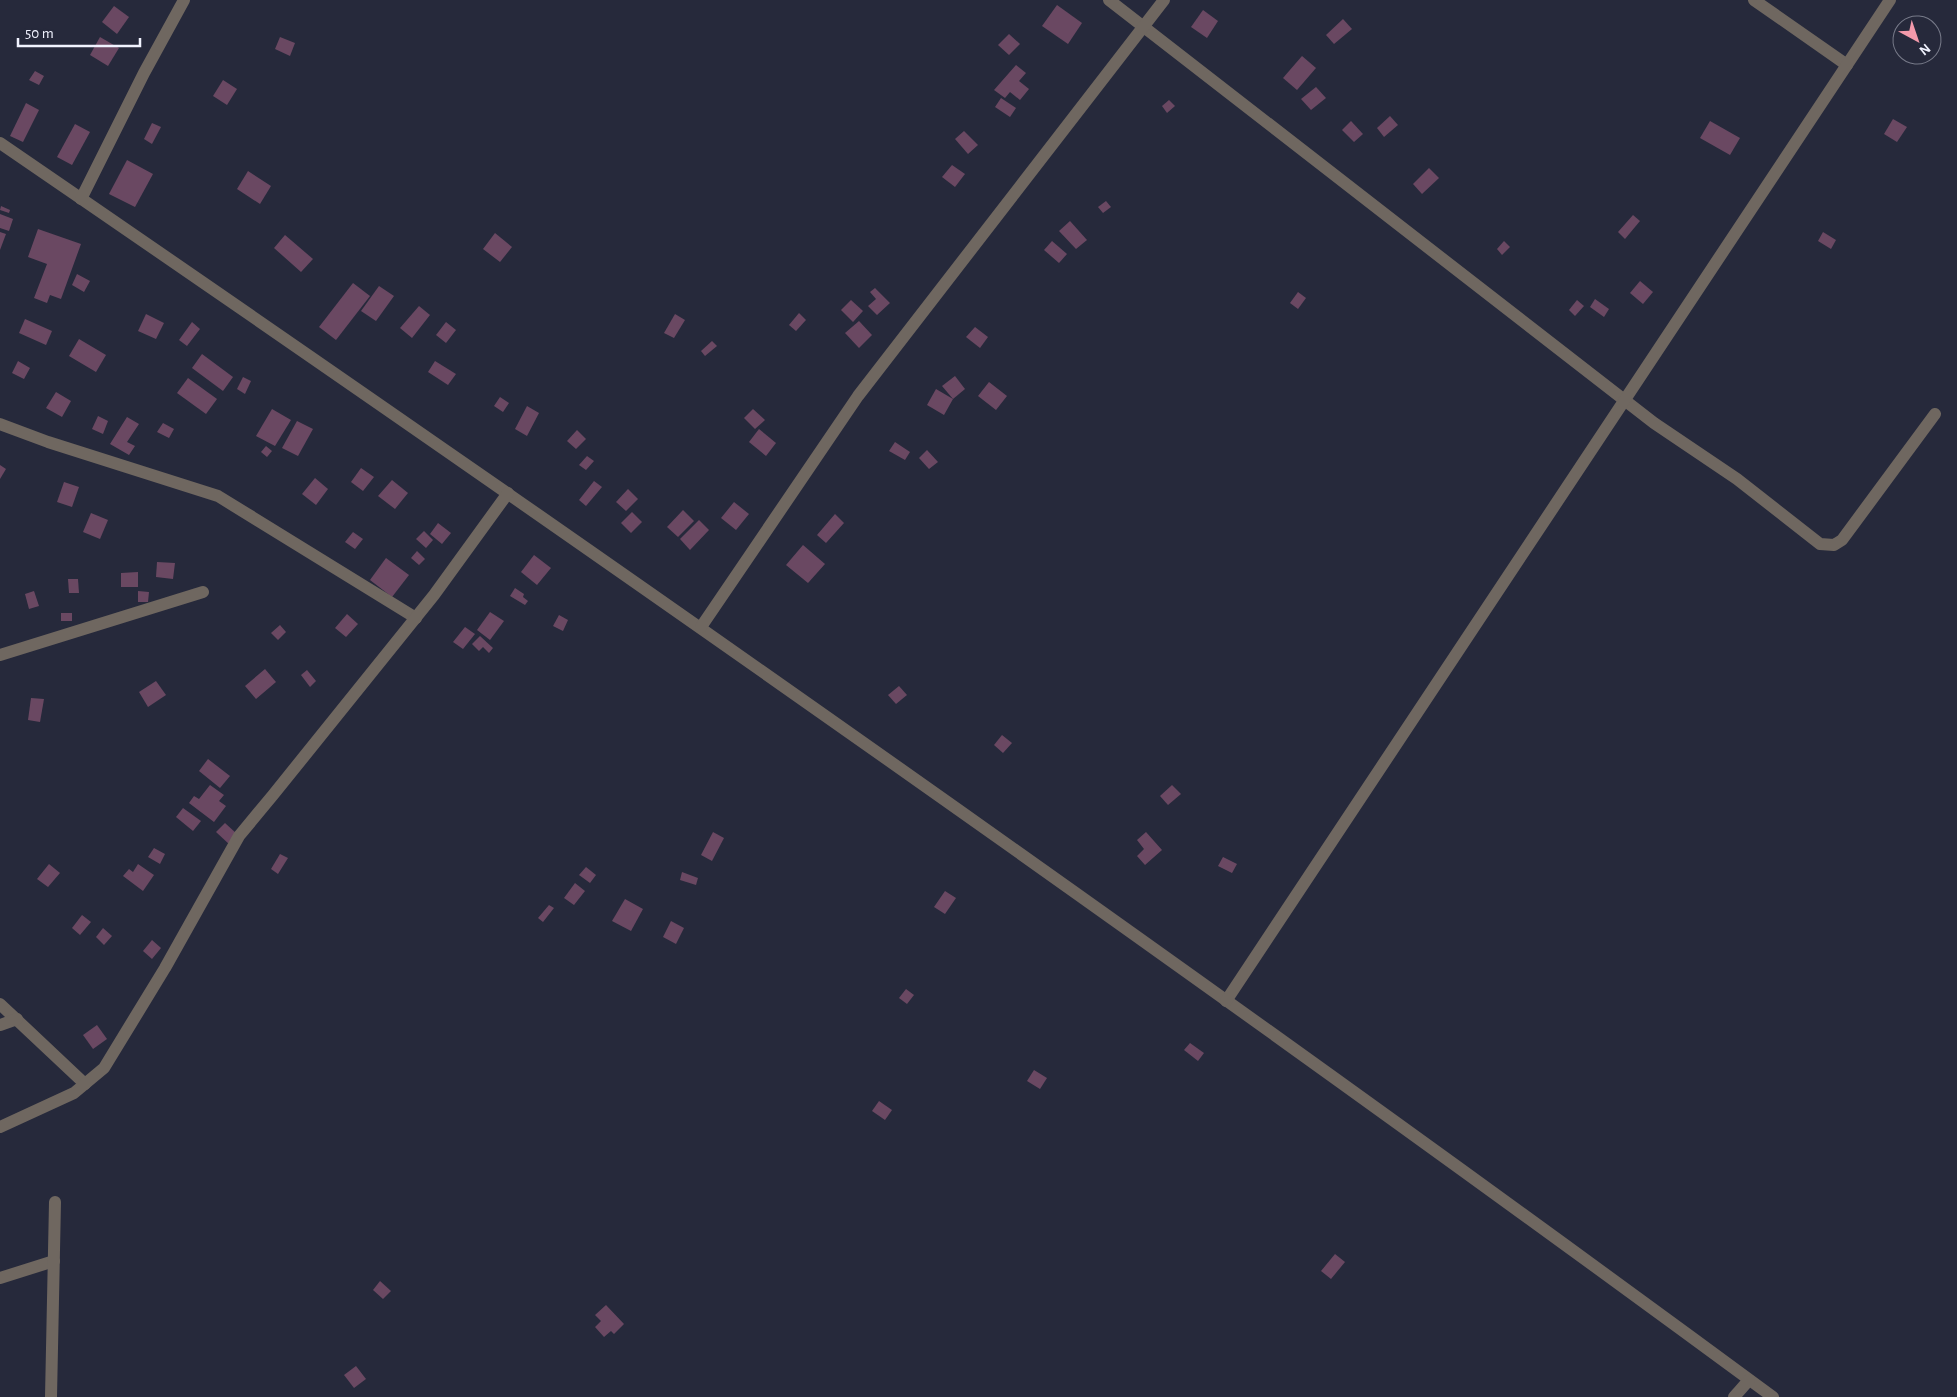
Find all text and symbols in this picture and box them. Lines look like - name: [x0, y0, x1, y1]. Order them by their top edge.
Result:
- scale bar: [18, 15, 140, 47]
- north arrow: [1892, 15, 1942, 65]
- text: 50 m: [25, 26, 54, 41]
- text: N: [1916, 41, 1933, 58]

